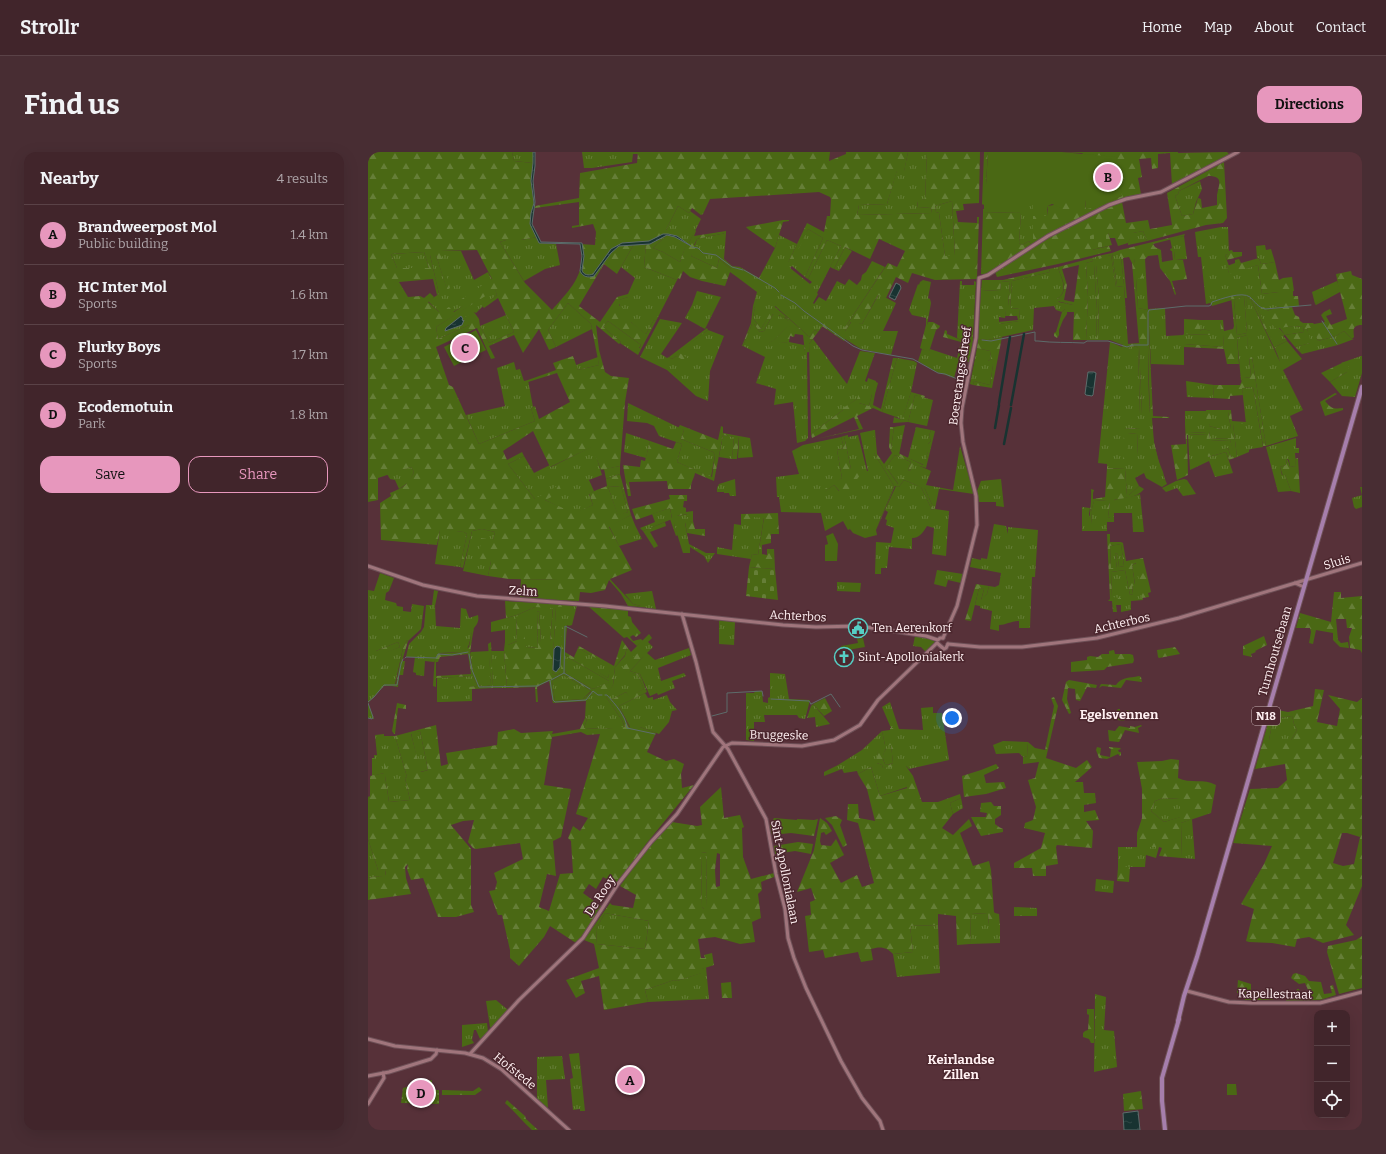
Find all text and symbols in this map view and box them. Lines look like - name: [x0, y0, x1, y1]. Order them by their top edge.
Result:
- text: Strollr: [20, 16, 79, 39]
- text: Home: [1142, 19, 1182, 36]
- text: Map: [1204, 19, 1232, 36]
- text: About: [1254, 19, 1294, 36]
- text: Contact: [1316, 19, 1366, 36]
- button: Directions: [1257, 86, 1362, 123]
- text: Find us: [24, 88, 120, 121]
- pin: B: [1095, 162, 1121, 192]
- text: Nearby: [40, 168, 99, 189]
- text: 4 results: [276, 171, 328, 186]
- text: Brandweerpost Mol: [78, 218, 217, 236]
- text: A: [48, 227, 58, 242]
- text: 1.4 km: [291, 227, 328, 242]
- text: Public building: [78, 236, 168, 251]
- text: HC Inter Mol: [78, 278, 167, 296]
- text: B: [49, 287, 57, 302]
- text: 1.6 km: [290, 287, 328, 302]
- text: Sports: [78, 296, 117, 311]
- street label: Boeretangsedreef: [946, 325, 974, 426]
- pin: C: [452, 333, 478, 363]
- text: Flurky Boys: [78, 338, 161, 356]
- text: C: [49, 347, 57, 362]
- text: 1.7 km: [292, 347, 328, 362]
- text: Sports: [78, 356, 117, 371]
- text: Ecodemotuin: [78, 398, 173, 416]
- text: D: [48, 407, 58, 422]
- text: 1.8 km: [290, 407, 328, 422]
- text: Park: [78, 416, 105, 431]
- button: Save: [40, 456, 180, 493]
- button: Share: [188, 456, 328, 493]
- street label: Sluis: [1322, 551, 1352, 573]
- street label: Zelm: [508, 583, 538, 599]
- street label: Turnhoutsebaan: [1255, 604, 1295, 698]
- street label: Achterbos: [769, 608, 827, 624]
- street label: Achterbos: [1093, 610, 1152, 636]
- public building icon: Ten Aerenkorf: [847, 617, 869, 639]
- place label: Ten Aerenkorf: [872, 621, 952, 635]
- church icon: Sint-Apolloniakerk: [833, 646, 855, 668]
- place label: Sint-Apolloniakerk: [858, 650, 964, 664]
- district label: Egelsvennen: [1080, 707, 1159, 722]
- road number: N18: [1252, 707, 1280, 725]
- your location: [942, 708, 962, 728]
- street label: Bruggeske: [749, 727, 809, 743]
- street label: Sint-Apollonialaan: [768, 819, 802, 925]
- street label: De Rooy: [582, 873, 618, 919]
- street label: Kapellestraat: [1238, 986, 1313, 1002]
- map controls: [1314, 1010, 1350, 1118]
- button: +: [1314, 1010, 1350, 1046]
- button: −: [1314, 1046, 1350, 1082]
- street label: Hofstede: [491, 1050, 539, 1092]
- district label: Keirlandse Zillen: [927, 1052, 995, 1082]
- pin: A: [617, 1065, 643, 1095]
- pin: D: [408, 1078, 434, 1108]
- button: locate: [1314, 1082, 1350, 1118]

